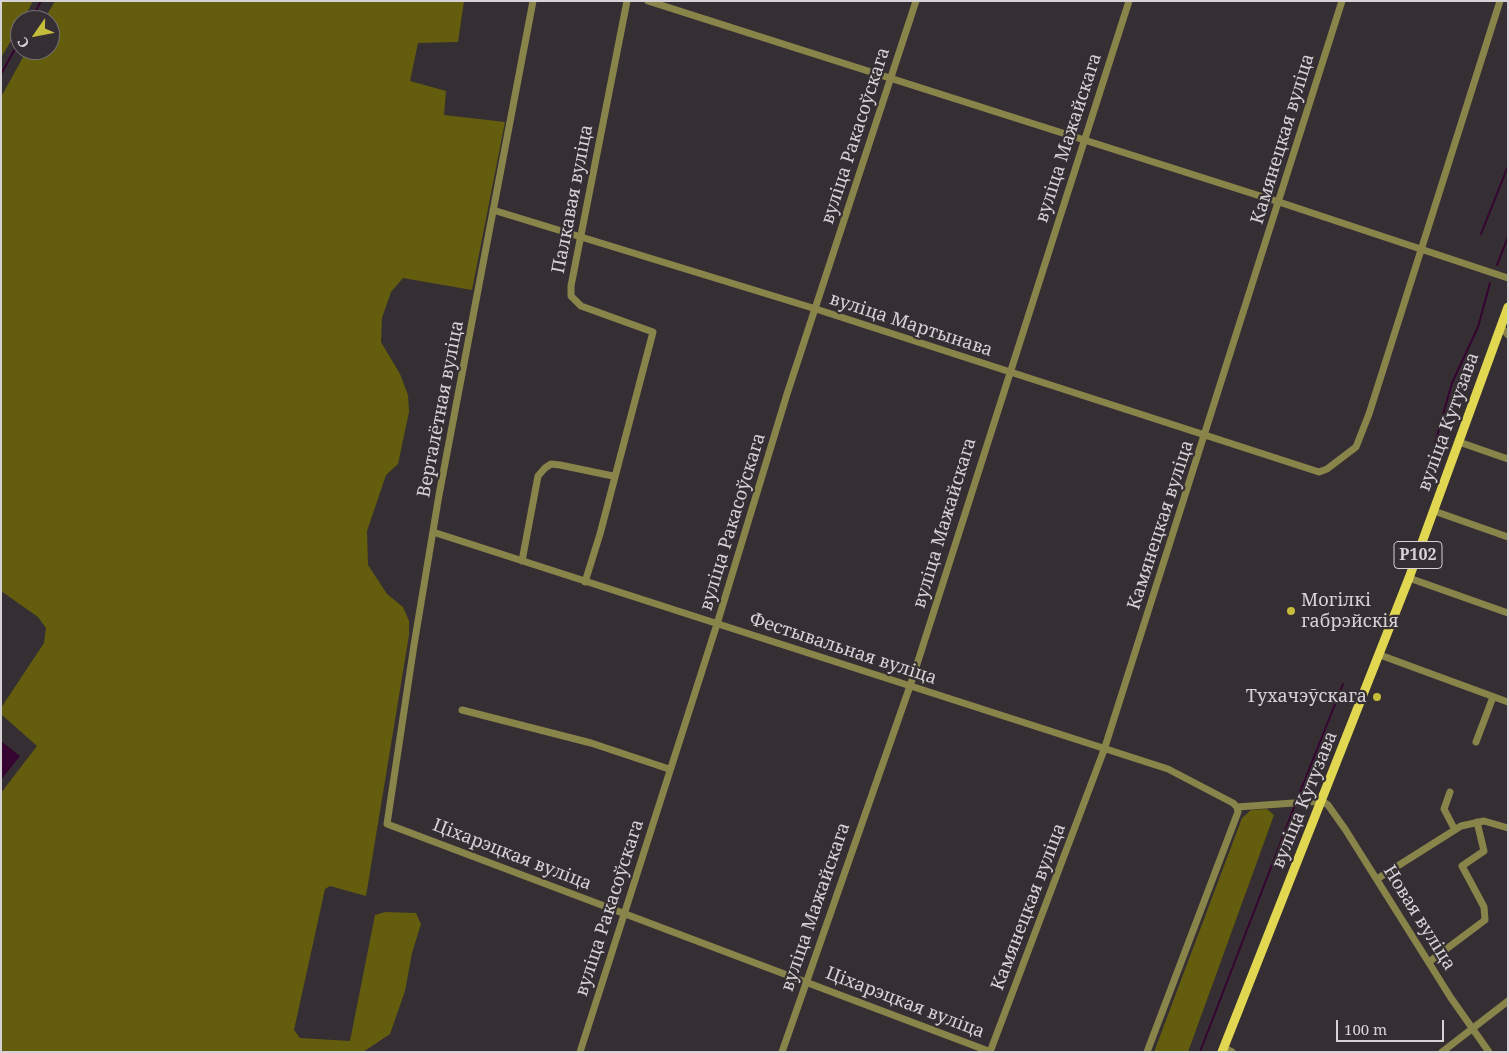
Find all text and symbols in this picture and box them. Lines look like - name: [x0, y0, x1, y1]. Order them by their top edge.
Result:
- north arrow: [10, 10, 60, 60]
- text: С: [12, 34, 33, 52]
- street label: вуліца Ракасоўскага: [817, 45, 895, 227]
- street label: вуліца Мажайскага: [1031, 50, 1107, 226]
- street label: Камянецкая вуліца: [1247, 51, 1319, 227]
- street label: Палкавая вуліца: [548, 123, 598, 275]
- street label: вуліца Мартынава: [827, 288, 995, 362]
- street label: Верталётная вуліца: [413, 319, 469, 499]
- street label: вуліца Кутузава: [1414, 350, 1484, 494]
- street label: вуліца Ракасоўскага: [696, 431, 770, 613]
- street label: вуліца Мажайскага: [909, 435, 981, 611]
- street label: Камянецкая вуліца: [1123, 437, 1199, 613]
- road number: Р102: [1394, 542, 1442, 568]
- place label: Могілкі габрэйскія: [1301, 590, 1399, 632]
- marker: Могілкі габрэйскія: [1285, 605, 1297, 617]
- street label: Фестывальная вуліца: [746, 608, 940, 690]
- place label: Тухачэўскага: [1246, 686, 1367, 708]
- marker: Тухачэўскага: [1371, 691, 1383, 703]
- street label: вуліца Кутузава: [1268, 728, 1342, 872]
- street label: Ціхарэцкая вуліца: [429, 815, 595, 895]
- street label: вуліца Ракасоўскага: [571, 817, 649, 999]
- street label: вуліца Мажайскага: [777, 820, 855, 994]
- street label: Камянецкая вуліца: [987, 820, 1071, 994]
- street label: Новая вуліца: [1378, 862, 1460, 974]
- street label: Ціхарэцкая вуліца: [822, 963, 988, 1043]
- scale bar: [1339, 1010, 1446, 1042]
- text: 100 m: [1344, 1019, 1387, 1039]

